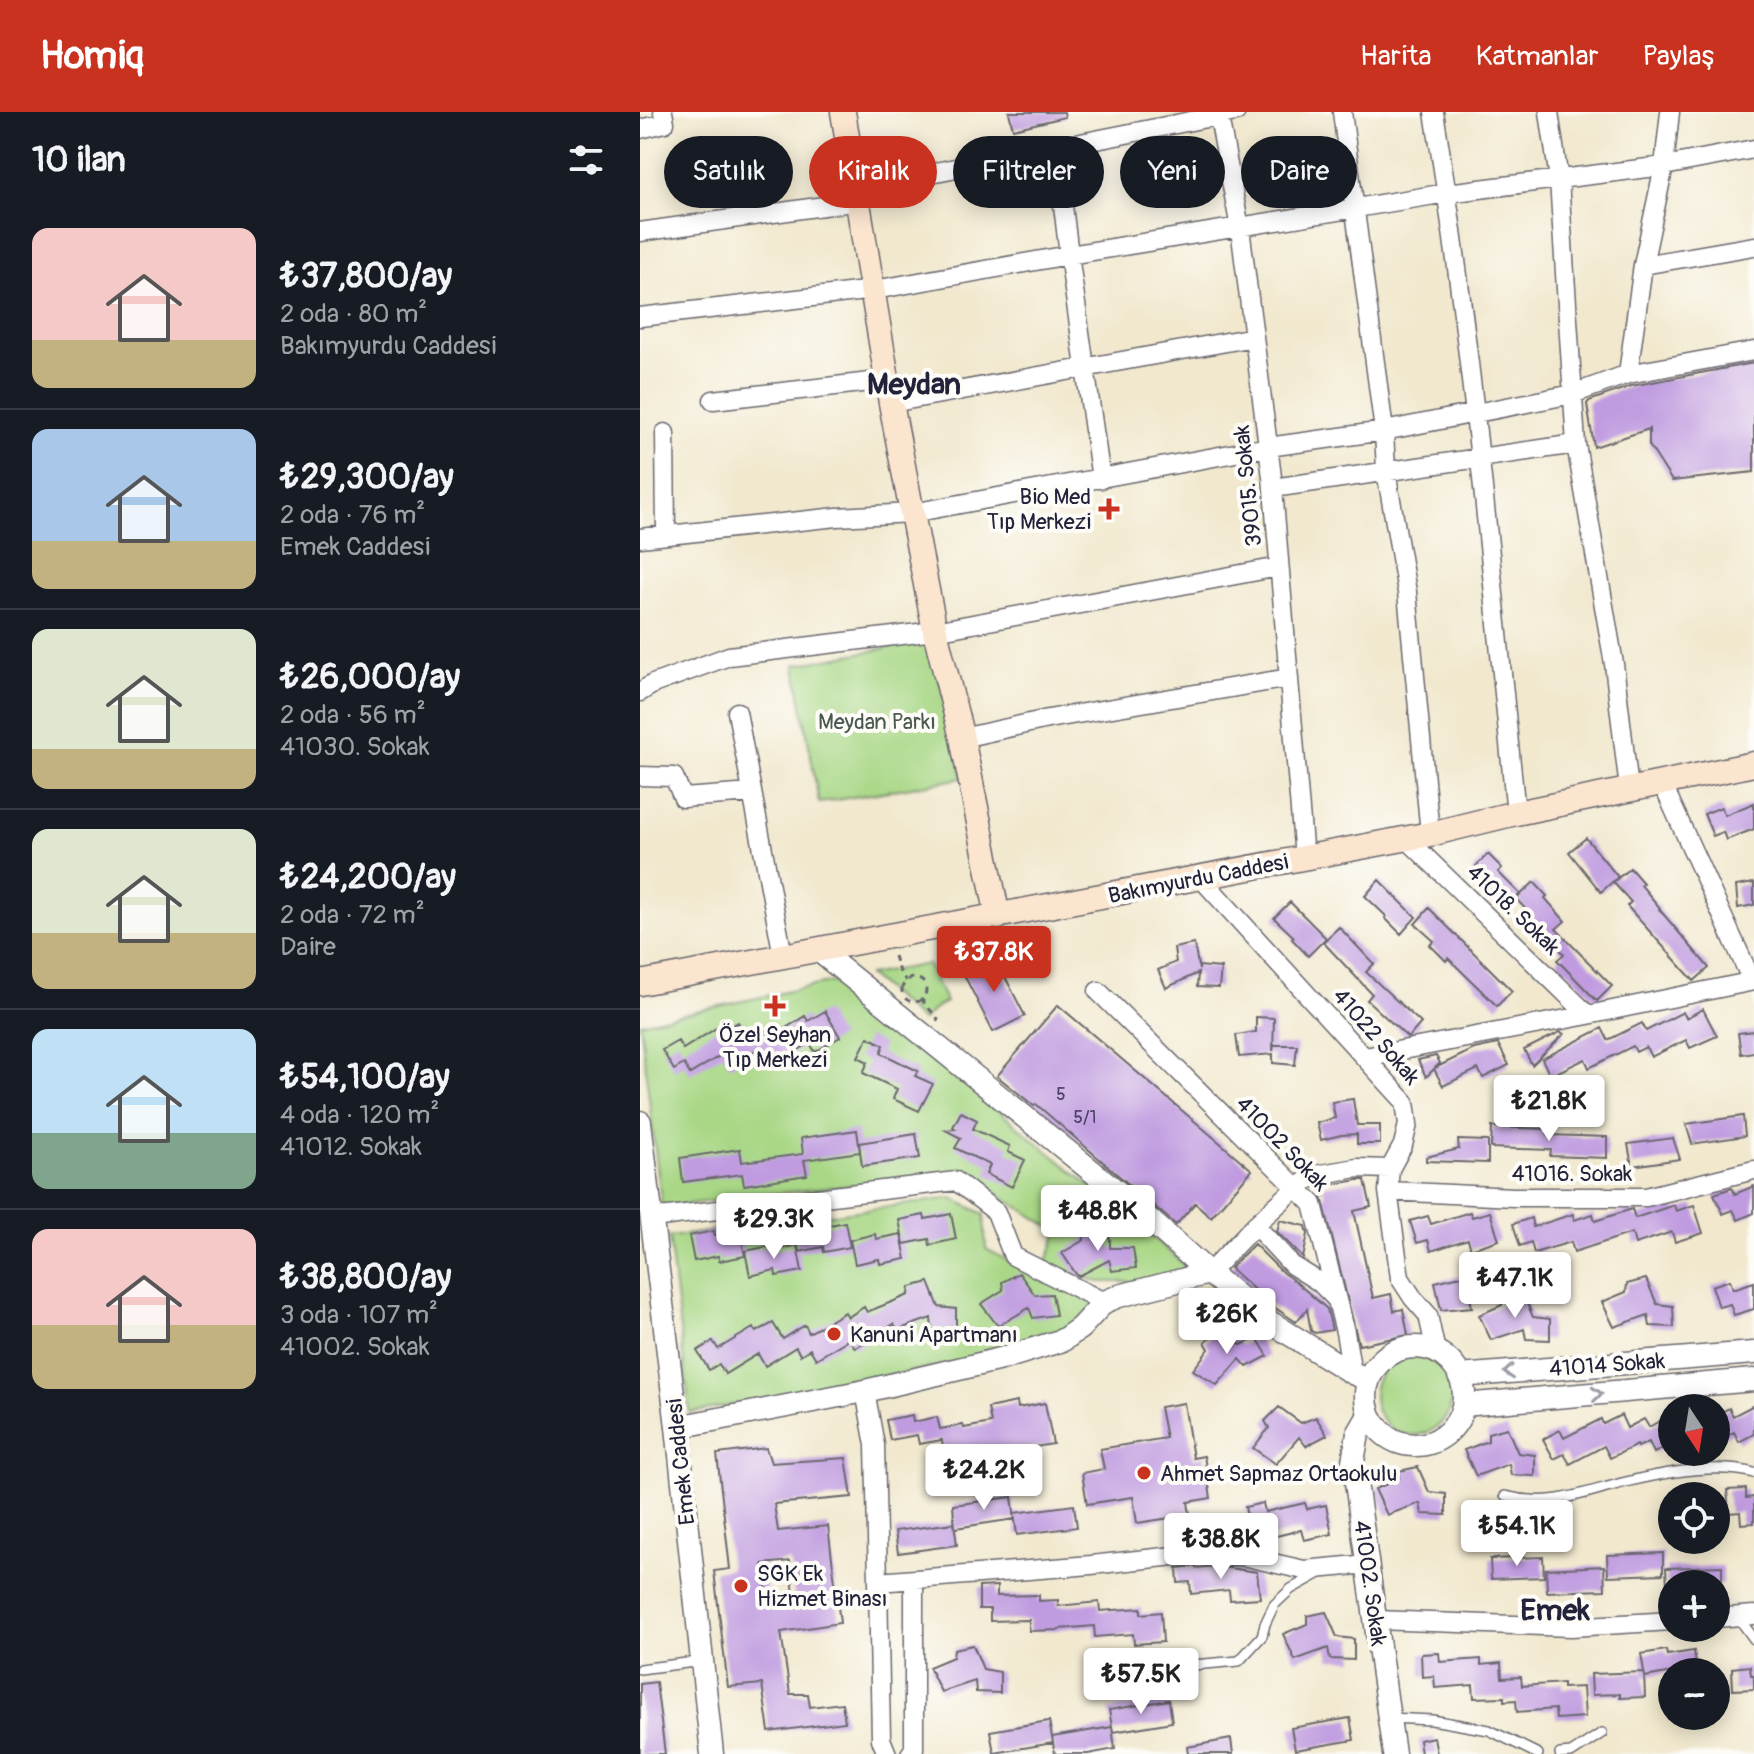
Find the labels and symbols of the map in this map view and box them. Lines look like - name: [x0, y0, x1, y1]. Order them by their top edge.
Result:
- district label: Meydan: [867, 366, 961, 403]
- street label: 39015. Sokak: [1228, 424, 1268, 548]
- place label: Bio Med Tıp Merkezi: [987, 483, 1091, 536]
- marker: Bio Med Tıp Merkezi: [1098, 498, 1120, 520]
- park label: Meydan Parkı: [818, 708, 936, 736]
- street label: Bakımyurdu Caddesi: [1106, 848, 1291, 910]
- street label: 41018. Sokak: [1461, 858, 1566, 961]
- pin: ₺37.8K: [929, 926, 1059, 994]
- street label: 41022 Sokak: [1327, 983, 1426, 1091]
- marker: Özel Seyhan Tıp Merkezi: [764, 995, 786, 1017]
- place label: Özel Seyhan Tıp Merkezi: [719, 1021, 831, 1074]
- pin: ₺21.8K: [1484, 1075, 1614, 1143]
- house number: 5: [1056, 1083, 1066, 1106]
- street label: 41002 Sokak: [1230, 1090, 1335, 1197]
- house number: 5/1: [1073, 1106, 1097, 1129]
- street label: 41016. Sokak: [1512, 1160, 1632, 1188]
- pin: ₺48.8K: [1033, 1185, 1163, 1253]
- pin: ₺29.3K: [709, 1193, 839, 1261]
- pin: ₺47.1K: [1450, 1252, 1580, 1320]
- pin: ₺26K: [1180, 1288, 1274, 1356]
- place label: Kanuni Apartmanı: [850, 1321, 1018, 1349]
- marker: Kanuni Apartmanı: [825, 1325, 843, 1343]
- street label: 41014 Sokak: [1548, 1347, 1666, 1383]
- one-way arrow: [1502, 1363, 1515, 1380]
- one-way arrow: [1590, 1385, 1603, 1402]
- north arrow: [1658, 1394, 1730, 1466]
- street label: Emek Caddesi: [660, 1397, 702, 1527]
- pin: ₺24.2K: [919, 1444, 1049, 1512]
- place label: Ahmet Sapmaz Ortaokulu: [1160, 1460, 1397, 1488]
- marker: Ahmet Sapmaz Ortaokulu: [1135, 1464, 1153, 1482]
- pin: ₺54.1K: [1452, 1500, 1582, 1568]
- pin: ₺38.8K: [1156, 1513, 1286, 1581]
- street label: 41002. Sokak: [1347, 1519, 1393, 1648]
- place label: SGK Ek Hizmet Binası: [757, 1560, 887, 1613]
- marker: SGK Ek Hizmet Binası: [732, 1577, 750, 1595]
- district label: Emek: [1520, 1592, 1590, 1629]
- pin: ₺57.5K: [1076, 1648, 1206, 1716]

